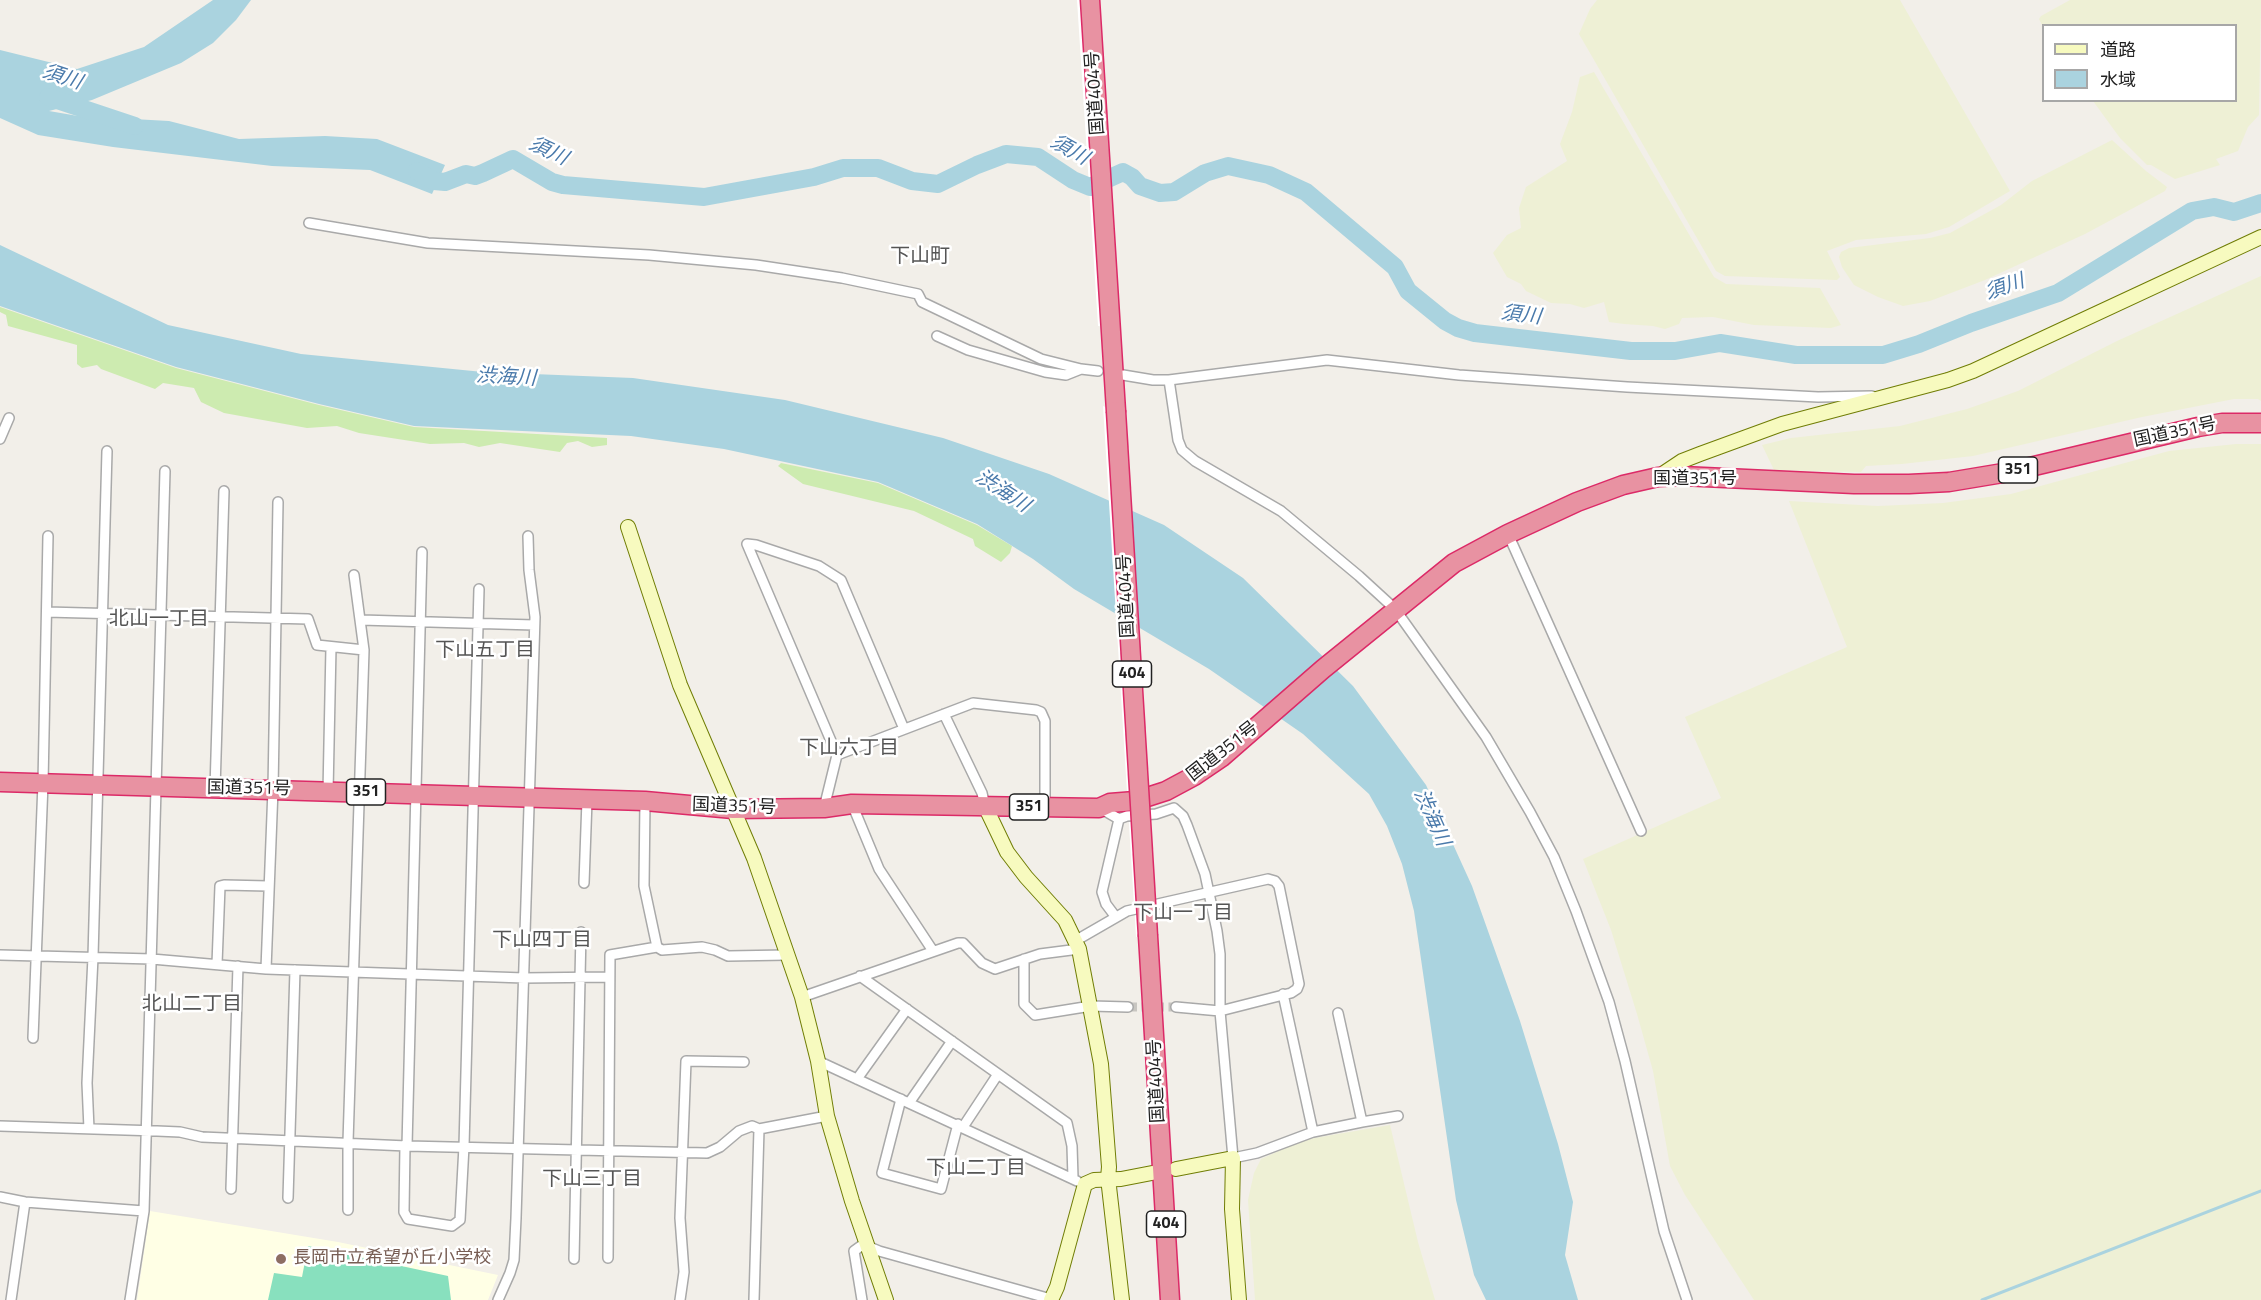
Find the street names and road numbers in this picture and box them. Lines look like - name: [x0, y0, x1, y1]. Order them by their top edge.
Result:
- street label: 国道404号: [1082, 50, 1110, 136]
- street label: 国道351号: [2132, 414, 2218, 452]
- road number: 351: [1998, 457, 2038, 483]
- street label: 国道351号: [1653, 469, 1737, 491]
- street label: 国道404号: [1114, 553, 1140, 639]
- road number: 404: [1112, 661, 1152, 687]
- street label: 国道351号: [1183, 718, 1263, 786]
- street label: 国道351号: [207, 777, 291, 801]
- road number: 351: [346, 779, 386, 805]
- road number: 351: [1010, 794, 1048, 820]
- street label: 国道351号: [692, 795, 776, 819]
- street label: 国道404号: [1144, 1038, 1170, 1124]
- road number: 404: [1146, 1211, 1186, 1237]

